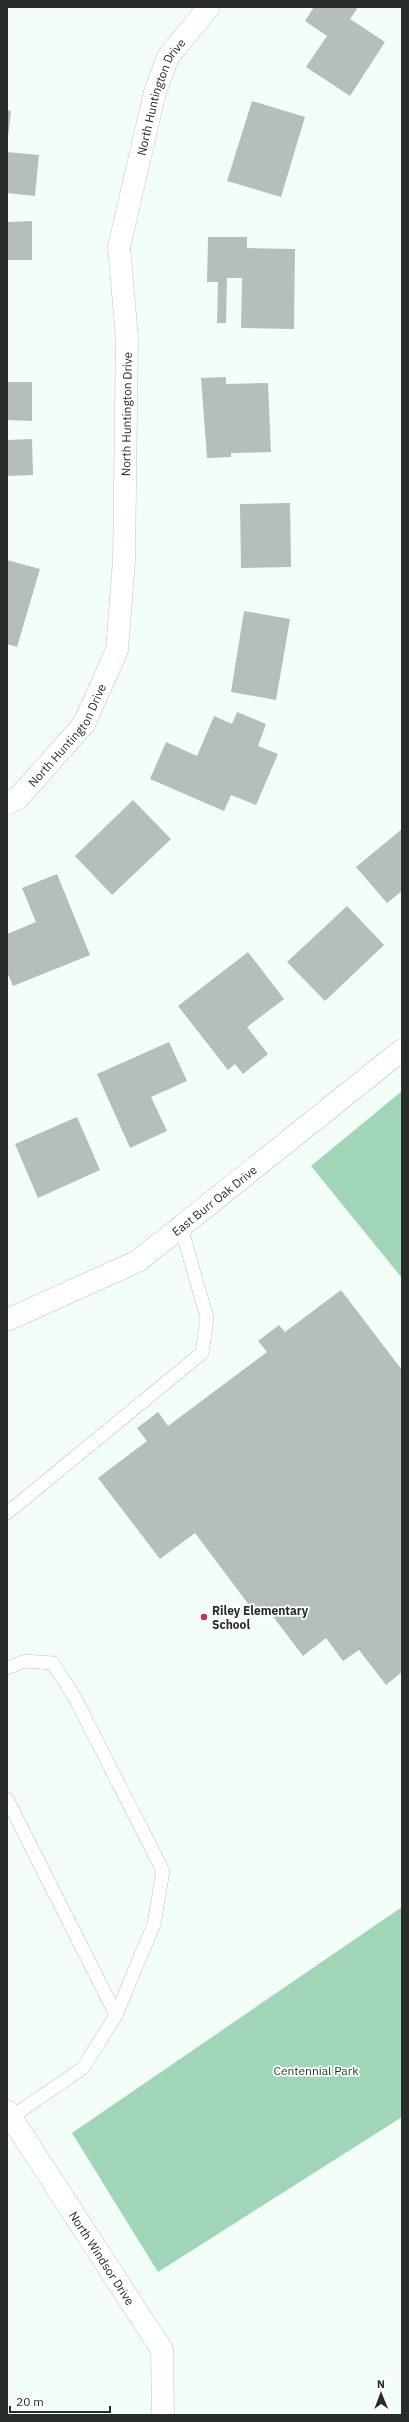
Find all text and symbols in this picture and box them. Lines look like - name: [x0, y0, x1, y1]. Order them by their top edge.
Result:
- street label: North Huntington Drive: [133, 35, 188, 157]
- street label: North Huntington Drive: [118, 351, 134, 476]
- street label: North Huntington Drive: [25, 681, 109, 789]
- street label: East Burr Oak Drive: [169, 1161, 260, 1239]
- place label: Riley Elementary School: [212, 1603, 309, 1632]
- marker: Riley Elementary School: [199, 1612, 209, 1622]
- park label: Centennial Park: [273, 2063, 359, 2078]
- street label: North Windsor Drive: [66, 2208, 138, 2308]
- north arrow: [361, 2374, 401, 2414]
- text: N: [377, 2377, 385, 2391]
- scale bar: [10, 2388, 110, 2414]
- text: 20 m: [16, 2394, 44, 2409]

